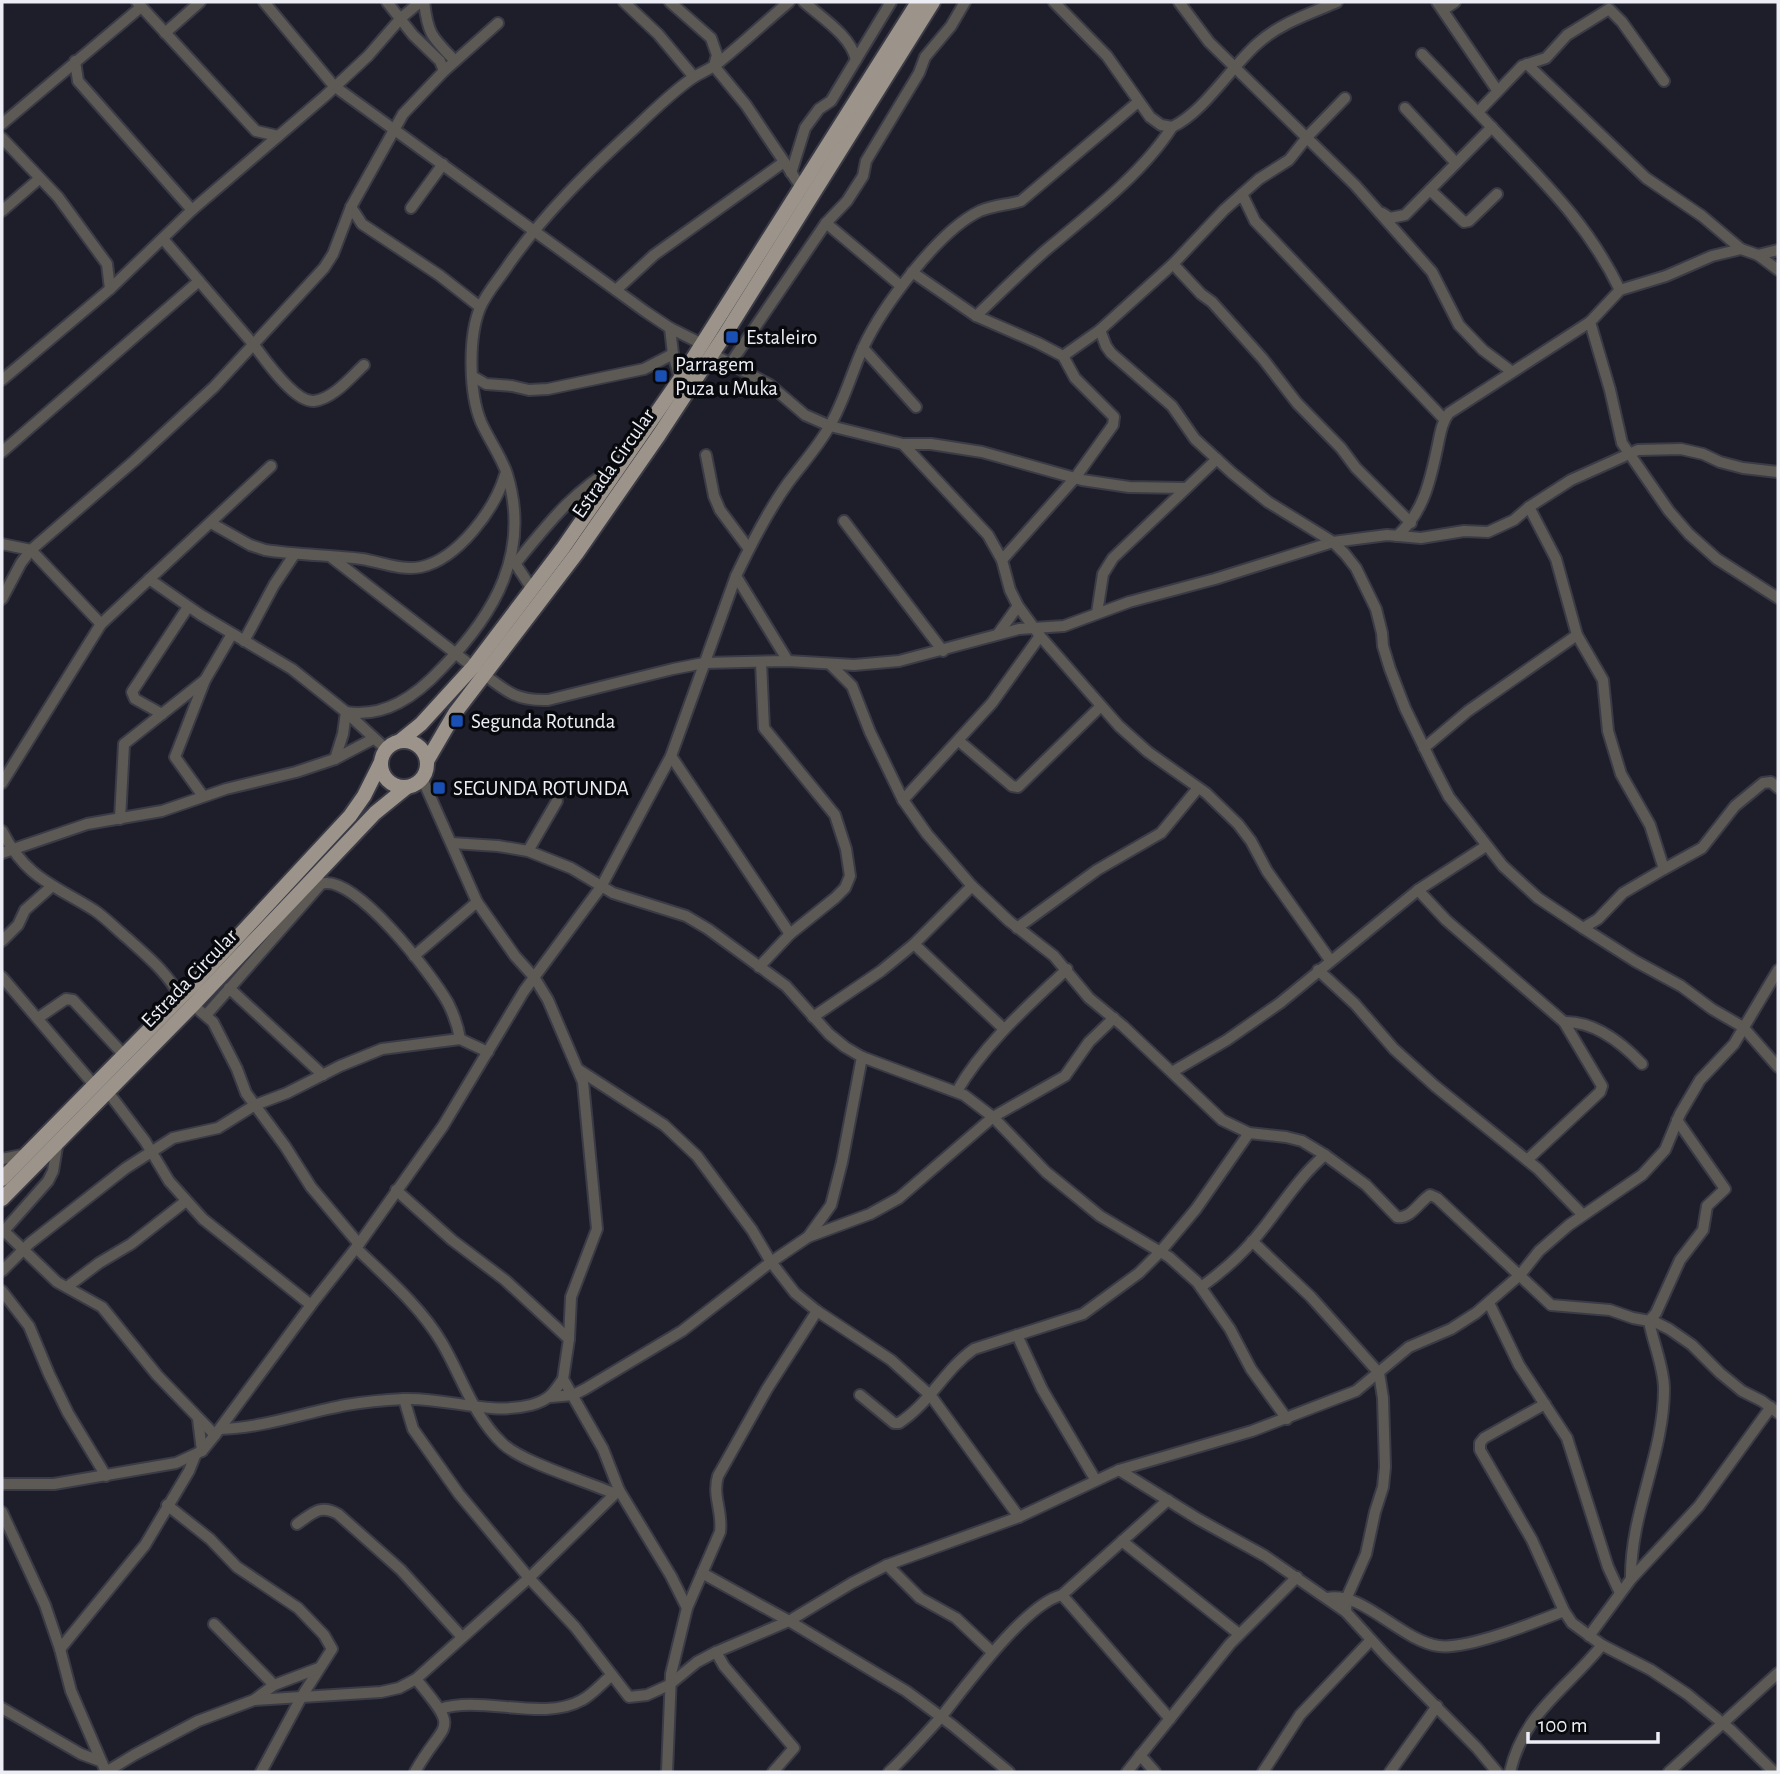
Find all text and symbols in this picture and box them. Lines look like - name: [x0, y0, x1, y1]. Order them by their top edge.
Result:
- place label: Estaleiro: [746, 327, 817, 348]
- marker: Estaleiro: [724, 329, 740, 345]
- place label: Parragem Puza u Muka: [675, 354, 778, 399]
- marker: Parragem Puza u Muka: [653, 368, 669, 384]
- street label: Estrada Circular: [568, 405, 659, 522]
- place label: Segunda Rotunda: [471, 711, 616, 732]
- marker: Segunda Rotunda: [449, 713, 465, 729]
- place label: SEGUNDA ROTUNDA: [453, 778, 629, 799]
- marker: SEGUNDA ROTUNDA: [431, 780, 447, 796]
- street label: Estrada Circular: [137, 925, 241, 1032]
- scale bar: [1528, 1700, 1658, 1744]
- text: 100 m: [1538, 1715, 1588, 1736]

